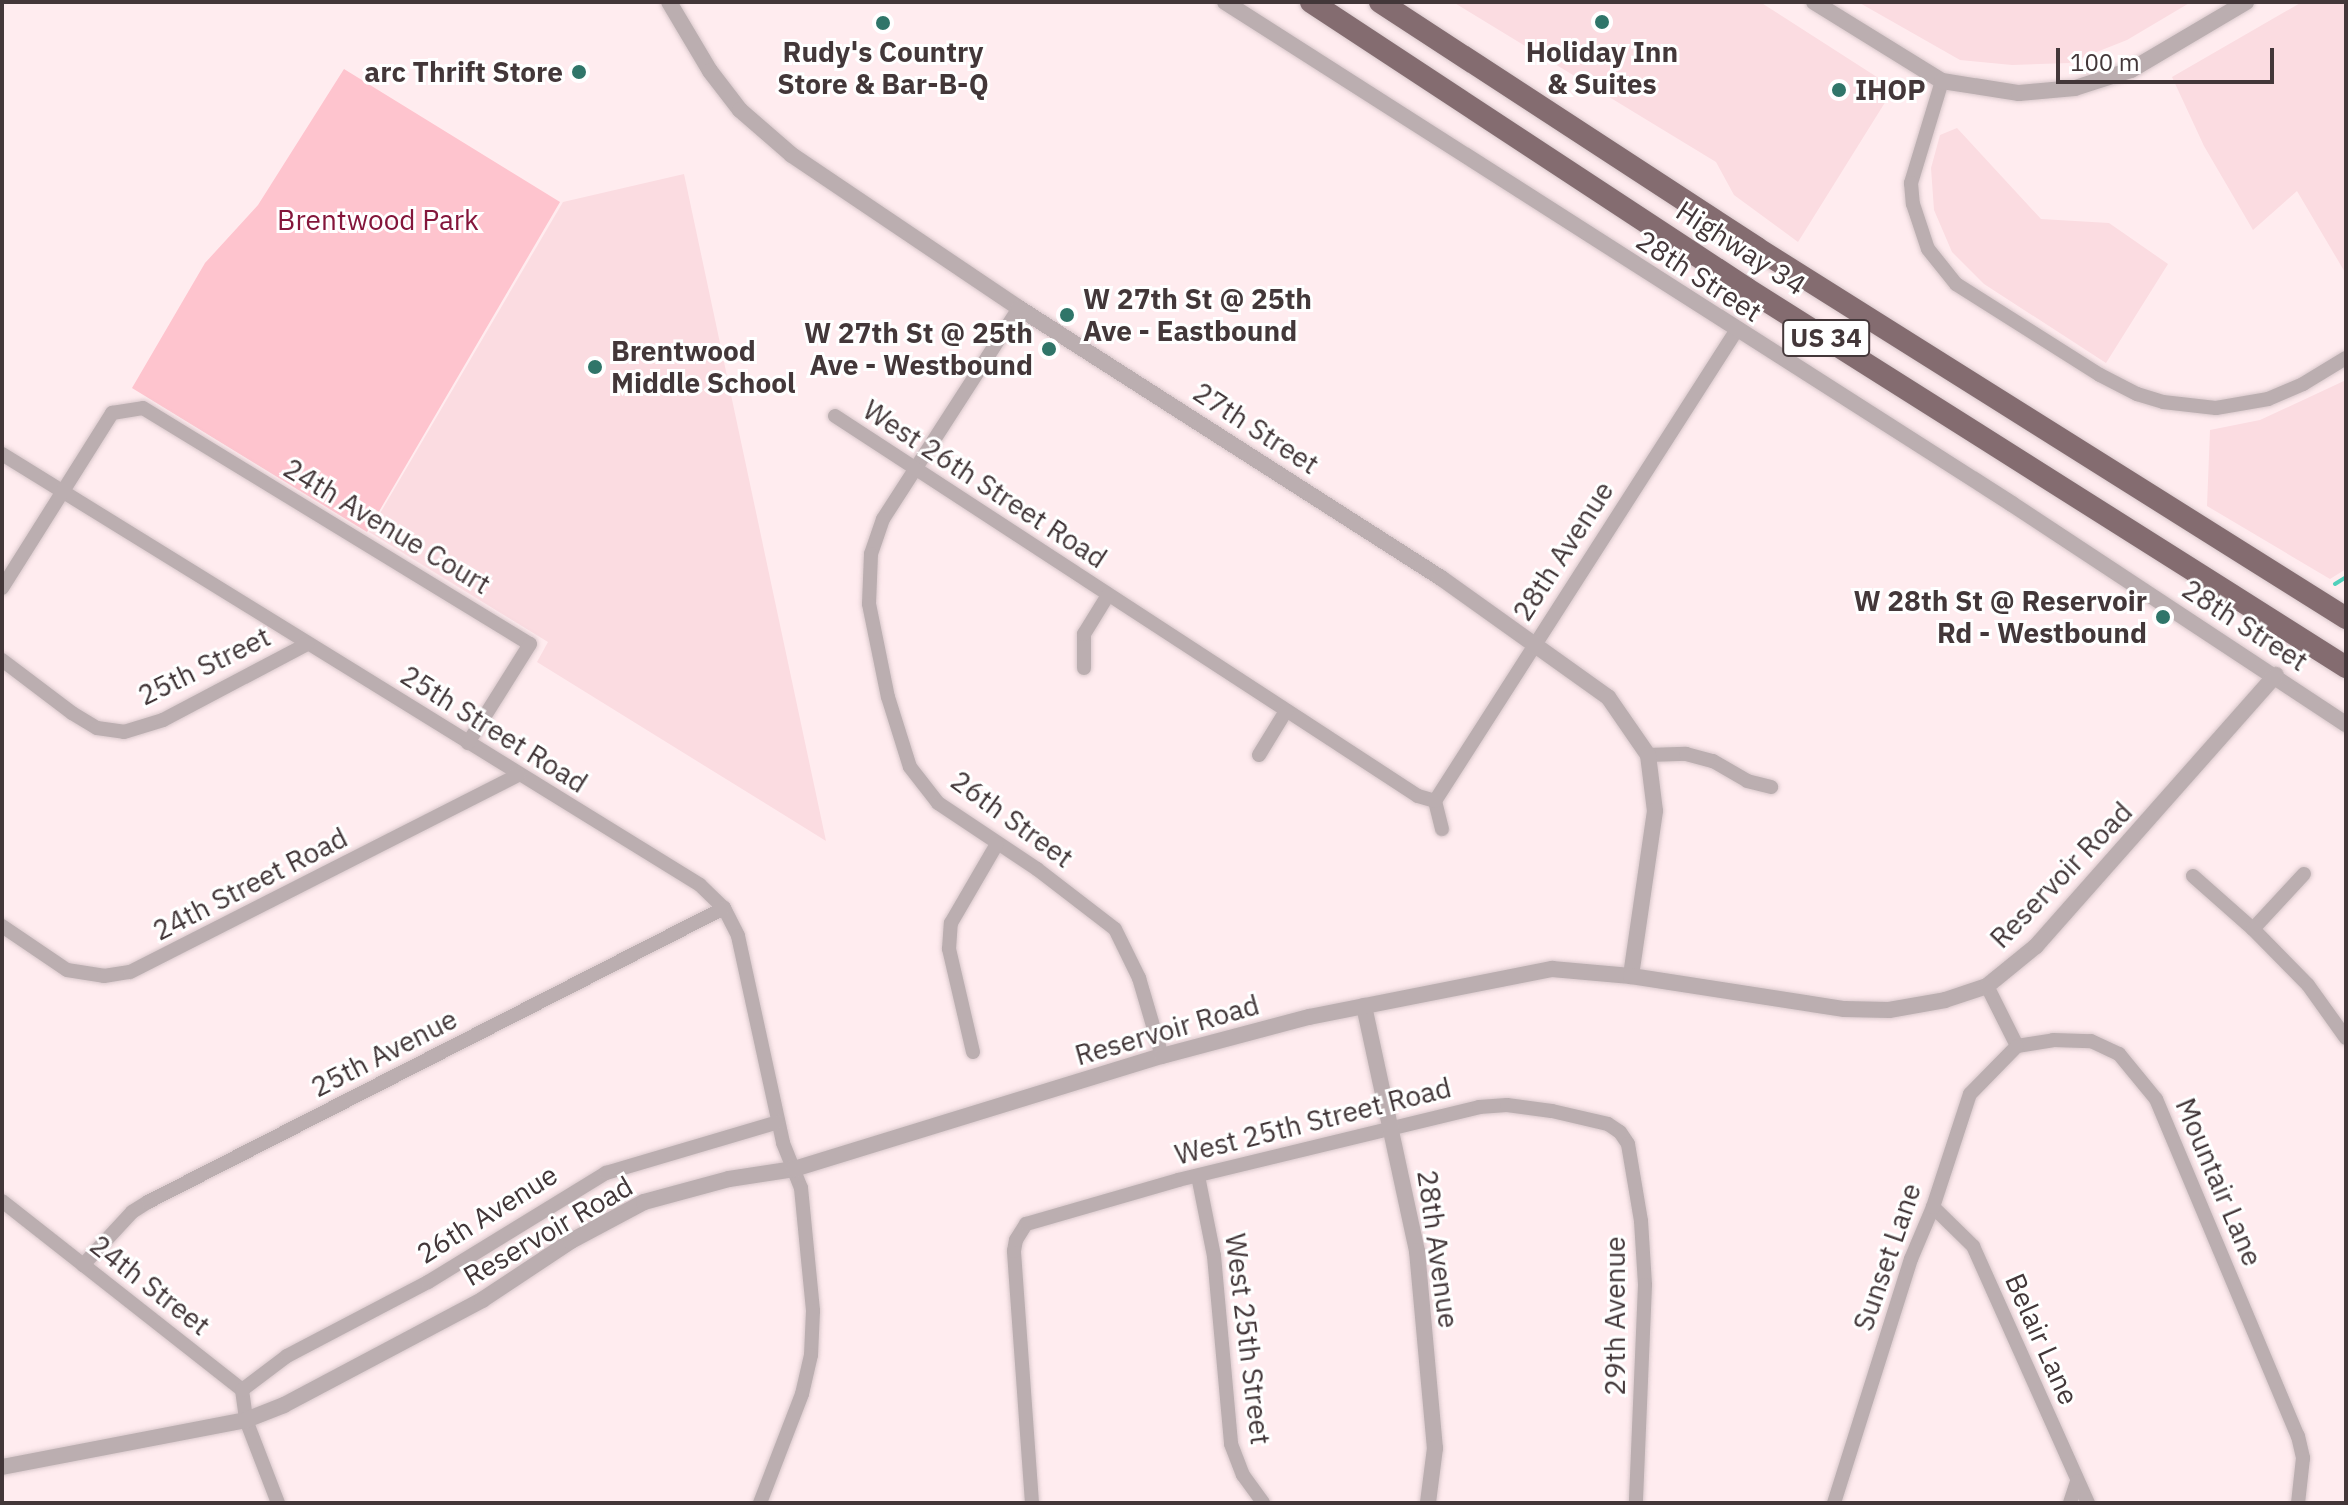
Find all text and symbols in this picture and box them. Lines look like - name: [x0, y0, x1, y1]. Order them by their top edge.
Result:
- marker: Holiday Inn & Suites: [1593, 13, 1611, 31]
- marker: Rudy's Country Store & Bar-B-Q: [874, 14, 892, 32]
- scale bar: [2060, 32, 2278, 82]
- place label: Rudy's Country Store & Bar-B-Q: [777, 35, 989, 101]
- place label: Holiday Inn & Suites: [1526, 35, 1678, 101]
- text: 100 m: [2070, 46, 2140, 78]
- place label: arc Thrift Store: [364, 55, 563, 89]
- marker: arc Thrift Store: [570, 63, 588, 81]
- place label: IHOP: [1855, 73, 1926, 107]
- marker: IHOP: [1830, 81, 1848, 99]
- street label: Highway 34: [1670, 194, 1812, 302]
- park label: Brentwood Park: [277, 203, 479, 237]
- street label: 28th Street: [1630, 223, 1768, 329]
- place label: W 27th St @ 25th Ave - Eastbound: [1083, 282, 1312, 348]
- marker: W 27th St @ 25th Ave - Eastbound: [1058, 306, 1076, 324]
- place label: W 27th St @ 25th Ave - Westbound: [804, 316, 1033, 382]
- road number: US 34: [1782, 316, 1870, 360]
- place label: Brentwood Middle School: [611, 334, 796, 400]
- marker: W 27th St @ 25th Ave - Westbound: [1040, 340, 1058, 358]
- marker: Brentwood Middle School: [586, 358, 604, 376]
- street label: 27th Street: [1187, 375, 1325, 481]
- street label: West 26th Street Road: [857, 393, 1113, 575]
- street label: 24th Avenue Court: [278, 451, 496, 601]
- street label: 28th Avenue: [1505, 475, 1621, 627]
- street label: 28th Street: [2176, 572, 2314, 678]
- place label: W 28th St @ Reservoir Rd - Westbound: [1853, 584, 2147, 650]
- marker: W 28th St @ Reservoir Rd - Westbound: [2154, 608, 2172, 626]
- street label: 25th Street: [132, 620, 276, 712]
- street label: 25th Street Road: [394, 658, 594, 800]
- street label: 26th Street: [944, 763, 1080, 875]
- street label: Reservoir Road: [1983, 795, 2139, 955]
- street label: 24th Street Road: [147, 821, 353, 947]
- street label: Reservoir Road: [1071, 988, 1263, 1072]
- street label: 25th Avenue: [305, 1002, 463, 1104]
- street label: West 25th Street Road: [1171, 1070, 1455, 1172]
- street label: Mountair Lane: [2169, 1093, 2269, 1271]
- street label: 26th Avenue: [410, 1158, 564, 1270]
- street label: 28th Avenue: [1410, 1168, 1466, 1330]
- street label: Reservoir Road: [457, 1169, 639, 1293]
- street label: Sunset Lane: [1846, 1179, 1928, 1335]
- street label: 24th Street: [83, 1228, 217, 1342]
- street label: West 25th Street: [1218, 1231, 1278, 1447]
- street label: 29th Avenue: [1598, 1236, 1632, 1396]
- street label: Belair Lane: [1998, 1268, 2086, 1410]

